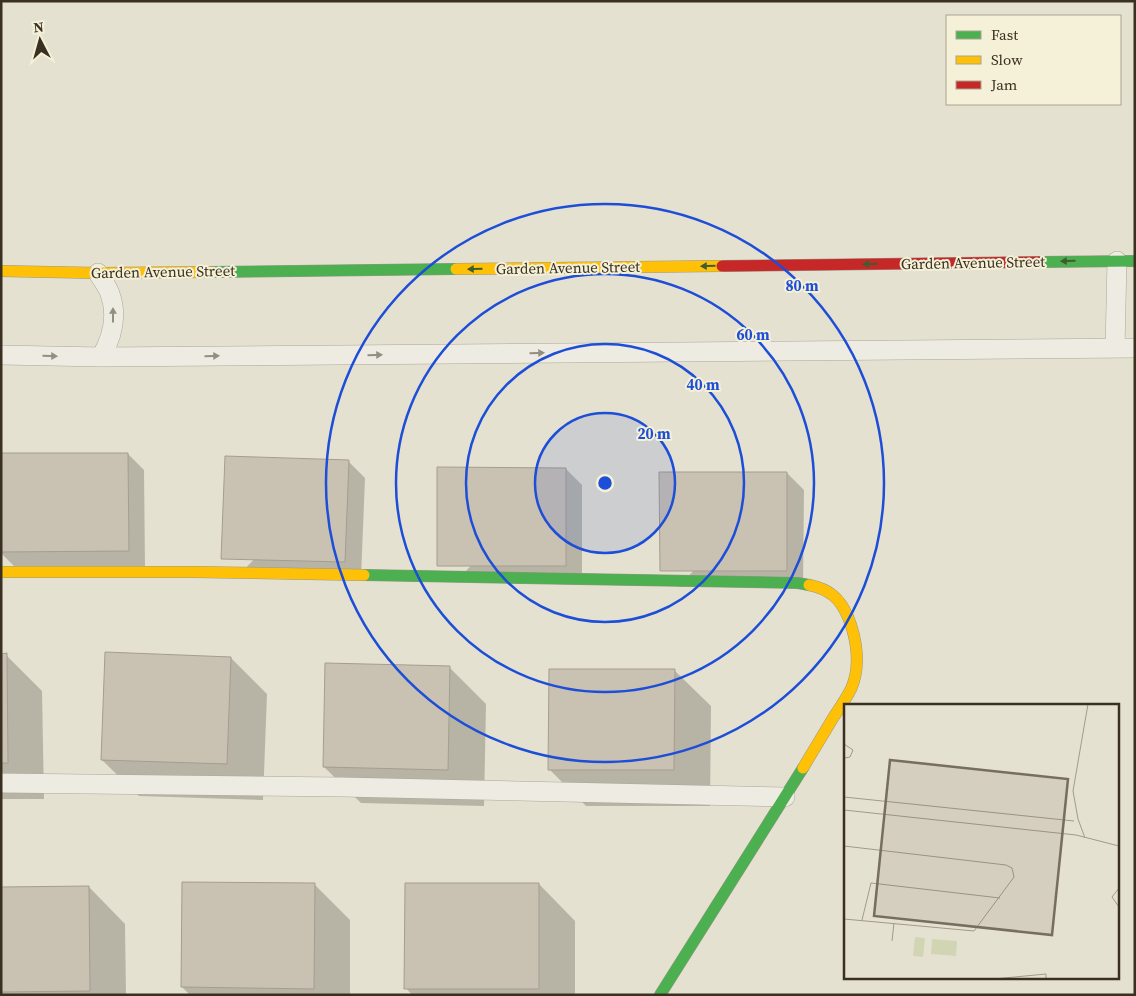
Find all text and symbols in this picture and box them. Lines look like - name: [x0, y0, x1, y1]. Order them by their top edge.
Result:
- north arrow: [15, 15, 65, 65]
- legend: [946, 15, 1121, 105]
- text: N: [33, 17, 45, 38]
- text: Fast: [991, 24, 1018, 45]
- text: Slow: [991, 49, 1023, 70]
- text: Jam: [990, 74, 1018, 95]
- street label: Garden Avenue Street: [901, 251, 1045, 274]
- street label: Garden Avenue Street: [496, 256, 640, 279]
- one-way arrow: [1060, 258, 1076, 266]
- street label: Garden Avenue Street: [91, 260, 235, 283]
- one-way arrow: [862, 260, 878, 268]
- one-way arrow: [700, 262, 716, 270]
- one-way arrow: [467, 265, 483, 273]
- text: 80 m: [785, 275, 819, 296]
- one-way arrow: [109, 307, 117, 323]
- text: 60 m: [736, 324, 770, 345]
- one-way arrow: [530, 349, 546, 357]
- one-way arrow: [367, 351, 383, 359]
- one-way arrow: [42, 352, 58, 360]
- one-way arrow: [205, 352, 221, 360]
- text: 40 m: [686, 374, 720, 395]
- text: 20 m: [637, 423, 671, 444]
- centre of rings: [596, 474, 614, 492]
- inset map: [844, 704, 1118, 978]

